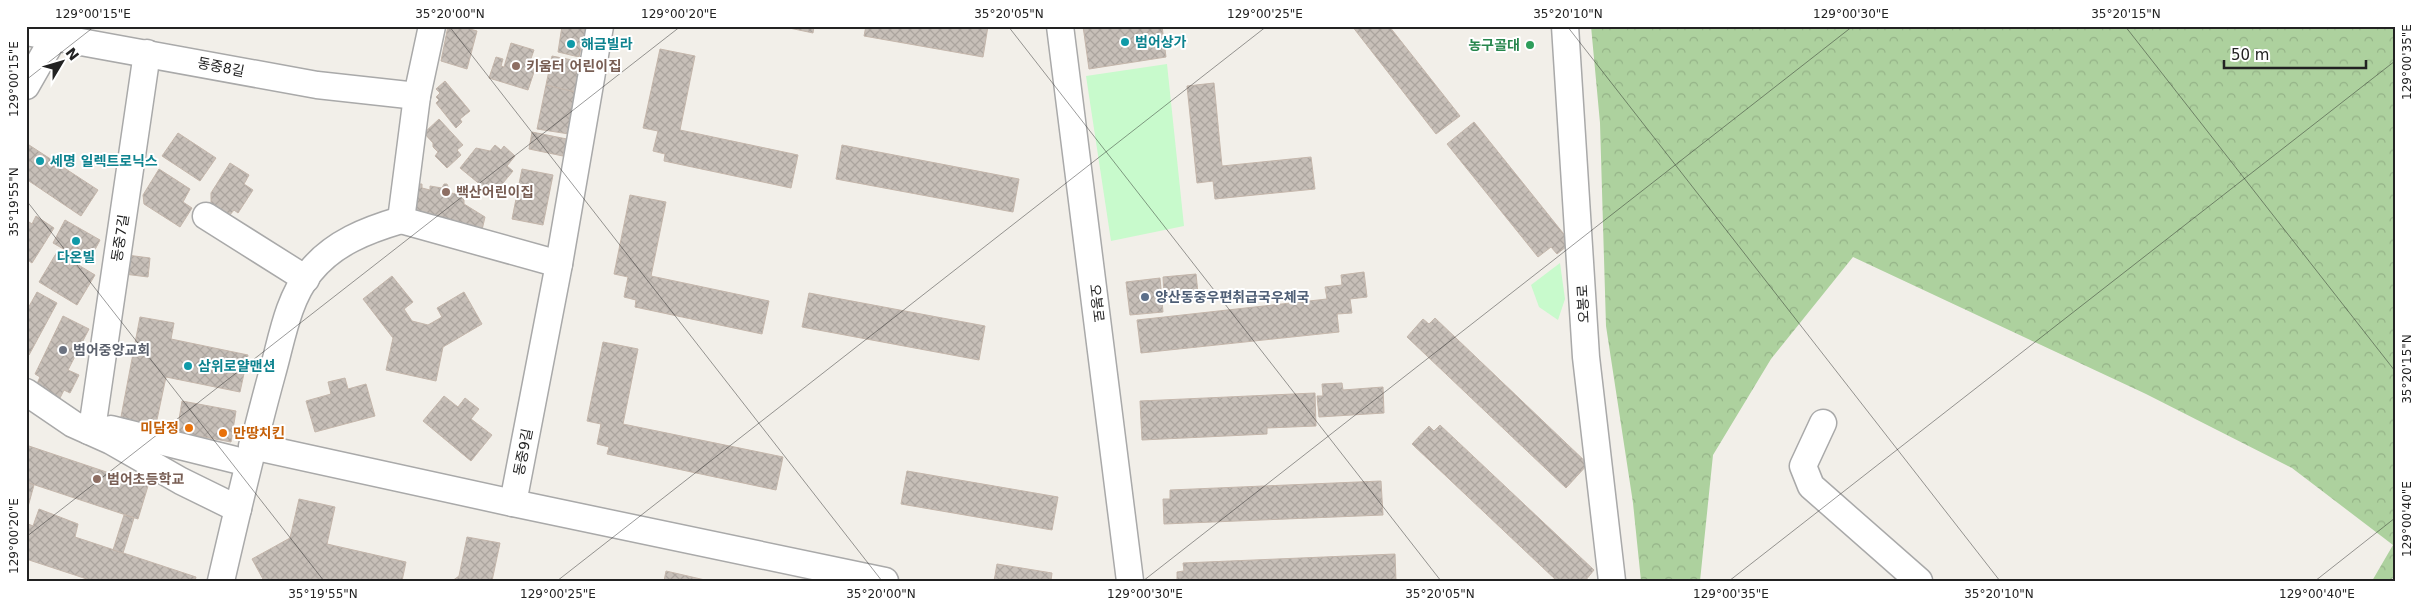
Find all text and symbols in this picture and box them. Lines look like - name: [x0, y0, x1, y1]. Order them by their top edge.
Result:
- text: 129°00'15"E: [55, 7, 131, 21]
- text: 35°20'00"N: [415, 7, 485, 21]
- text: 129°00'20"E: [641, 7, 717, 21]
- text: 35°20'05"N: [974, 7, 1044, 21]
- text: 129°00'25"E: [1227, 7, 1303, 21]
- text: 35°20'10"N: [1533, 7, 1603, 21]
- text: 129°00'30"E: [1813, 7, 1889, 21]
- text: 35°20'15"N: [2091, 7, 2161, 21]
- text: 129°00'35"E: [2400, 24, 2414, 100]
- place label: 범어상가: [1135, 34, 1187, 50]
- place label: 해금빌라: [581, 36, 633, 52]
- marker: 범어상가: [1119, 36, 1131, 48]
- place label: 농구골대: [1468, 37, 1520, 53]
- north arrow: [38, 38, 88, 88]
- marker: 해금빌라: [565, 38, 577, 50]
- scale bar: [2224, 38, 2366, 70]
- marker: 농구골대: [1524, 39, 1536, 51]
- text: 129°00'15"E: [7, 41, 21, 117]
- text: N: [62, 44, 82, 64]
- text: 50 m: [2231, 46, 2269, 64]
- street label: 동중8길: [196, 55, 246, 79]
- place label: 키움터 어린이집: [526, 58, 621, 74]
- marker: 키움터 어린이집: [510, 60, 522, 72]
- place label: 세명 일렉트로닉스: [50, 153, 158, 169]
- marker: 세명 일렉트로닉스: [34, 155, 46, 167]
- text: 35°19'55"N: [7, 167, 21, 237]
- place label: 백산어린이집: [456, 184, 533, 200]
- marker: 백산어린이집: [440, 186, 452, 198]
- street label: 동중7길: [108, 213, 132, 263]
- marker: 다온빌: [70, 235, 82, 247]
- place label: 다온빌: [57, 249, 95, 265]
- street label: 오봉로: [1087, 283, 1107, 323]
- street label: 오봉로: [1574, 284, 1592, 324]
- place label: 양산동중우편취급국우체국: [1155, 289, 1310, 305]
- marker: 양산동중우편취급국우체국: [1139, 291, 1151, 303]
- text: 35°20'15"N: [2400, 334, 2414, 404]
- place label: 범어중앙교회: [73, 342, 150, 358]
- marker: 범어중앙교회: [57, 344, 69, 356]
- place label: 삼위로얄맨션: [198, 358, 275, 374]
- marker: 삼위로얄맨션: [182, 360, 194, 372]
- place label: 미담정: [140, 420, 179, 436]
- marker: 미담정: [183, 422, 195, 434]
- place label: 만땅치킨: [233, 425, 285, 441]
- marker: 만땅치킨: [217, 427, 229, 439]
- street label: 동중9길: [511, 427, 535, 477]
- place label: 범어초등학교: [107, 471, 184, 487]
- marker: 범어초등학교: [91, 473, 103, 485]
- text: 129°00'40"E: [2400, 481, 2414, 557]
- text: 129°00'20"E: [7, 498, 21, 574]
- text: 35°19'55"N: [288, 587, 358, 601]
- text: 129°00'25"E: [520, 587, 596, 601]
- text: 35°20'00"N: [846, 587, 916, 601]
- text: 129°00'30"E: [1107, 587, 1183, 601]
- text: 35°20'05"N: [1405, 587, 1475, 601]
- text: 129°00'35"E: [1693, 587, 1769, 601]
- text: 35°20'10"N: [1964, 587, 2034, 601]
- text: 129°00'40"E: [2279, 587, 2355, 601]

